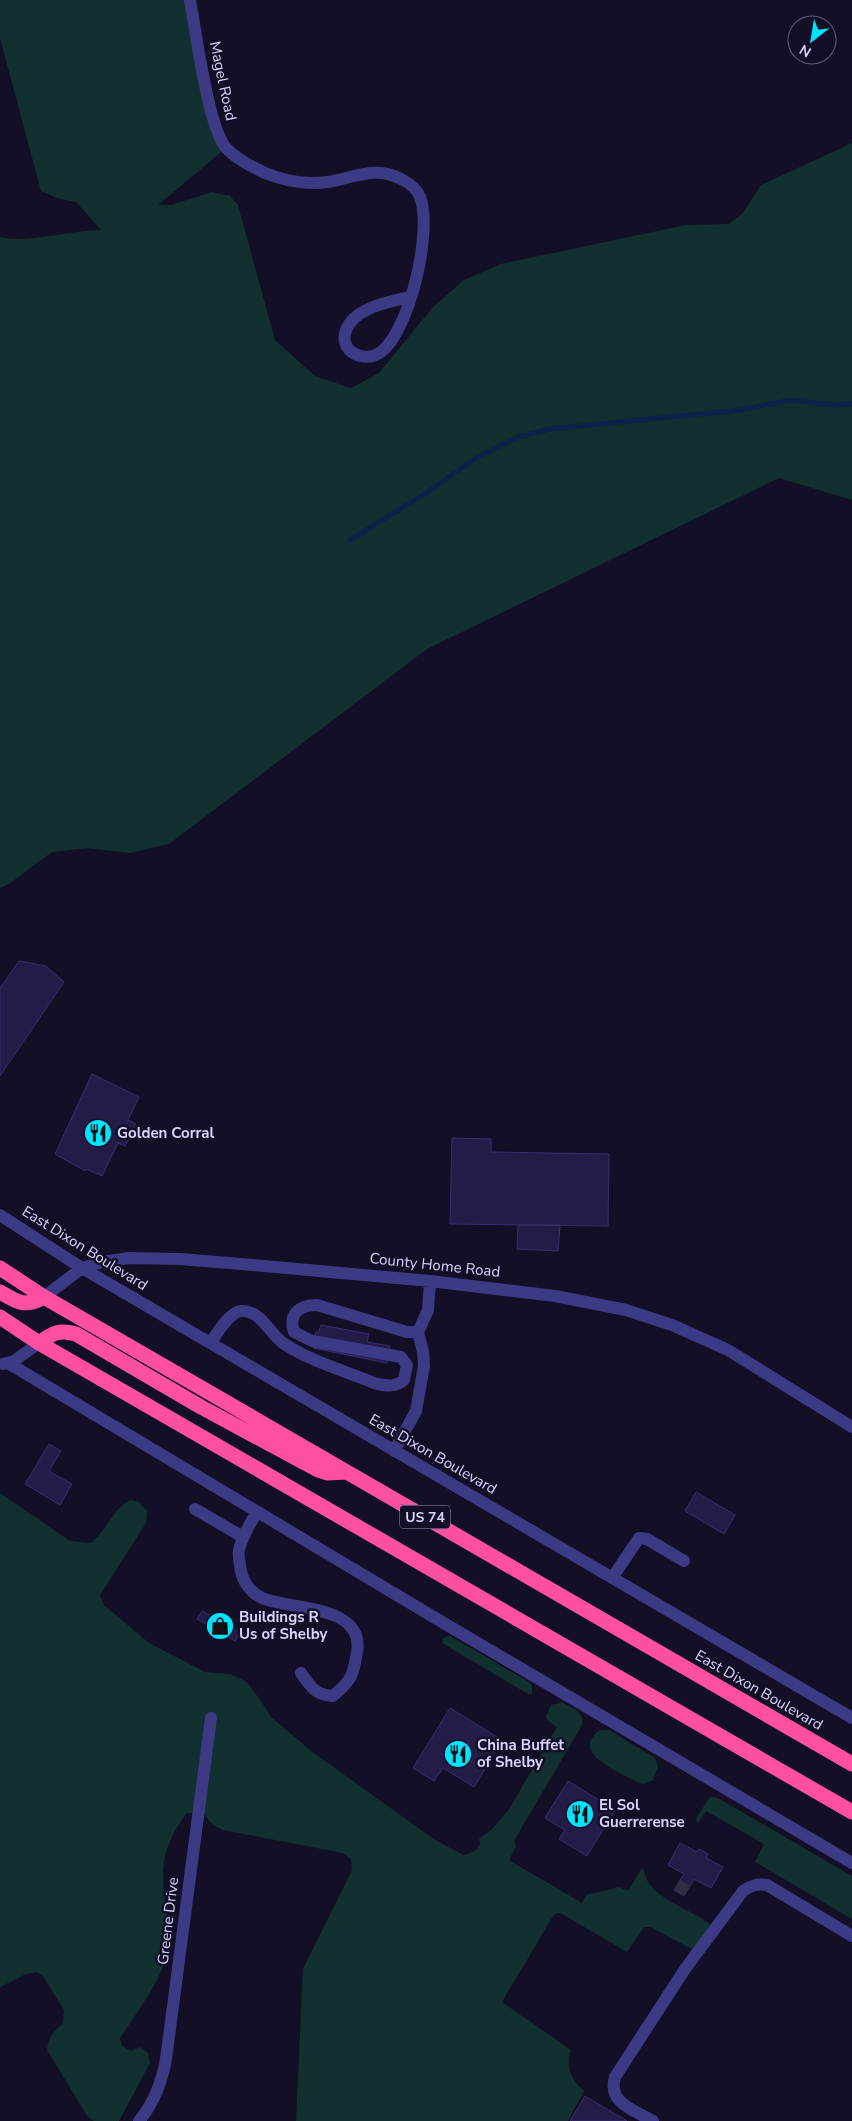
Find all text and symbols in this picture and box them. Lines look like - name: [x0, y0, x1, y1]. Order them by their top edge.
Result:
- north arrow: [787, 15, 837, 65]
- street label: Magel Road: [205, 39, 241, 123]
- text: N: [796, 40, 815, 62]
- restaurant icon: Golden Corral: [83, 1118, 113, 1148]
- place label: Golden Corral: [117, 1123, 215, 1143]
- street label: East Dixon Boulevard: [18, 1201, 152, 1295]
- street label: County Home Road: [369, 1248, 501, 1282]
- street label: East Dixon Boulevard: [365, 1409, 501, 1499]
- road number: US 74: [400, 1505, 450, 1528]
- place label: Buildings R Us of Shelby: [239, 1607, 328, 1644]
- shop icon: Buildings R Us of Shelby: [205, 1611, 235, 1641]
- street label: East Dixon Boulevard: [691, 1645, 827, 1735]
- place label: China Buffet of Shelby: [477, 1735, 564, 1772]
- restaurant icon: China Buffet of Shelby: [443, 1739, 473, 1769]
- place label: El Sol Guerrerense: [599, 1795, 685, 1832]
- restaurant icon: El Sol Guerrerense: [565, 1799, 595, 1829]
- street label: Greene Drive: [153, 1876, 183, 1966]

